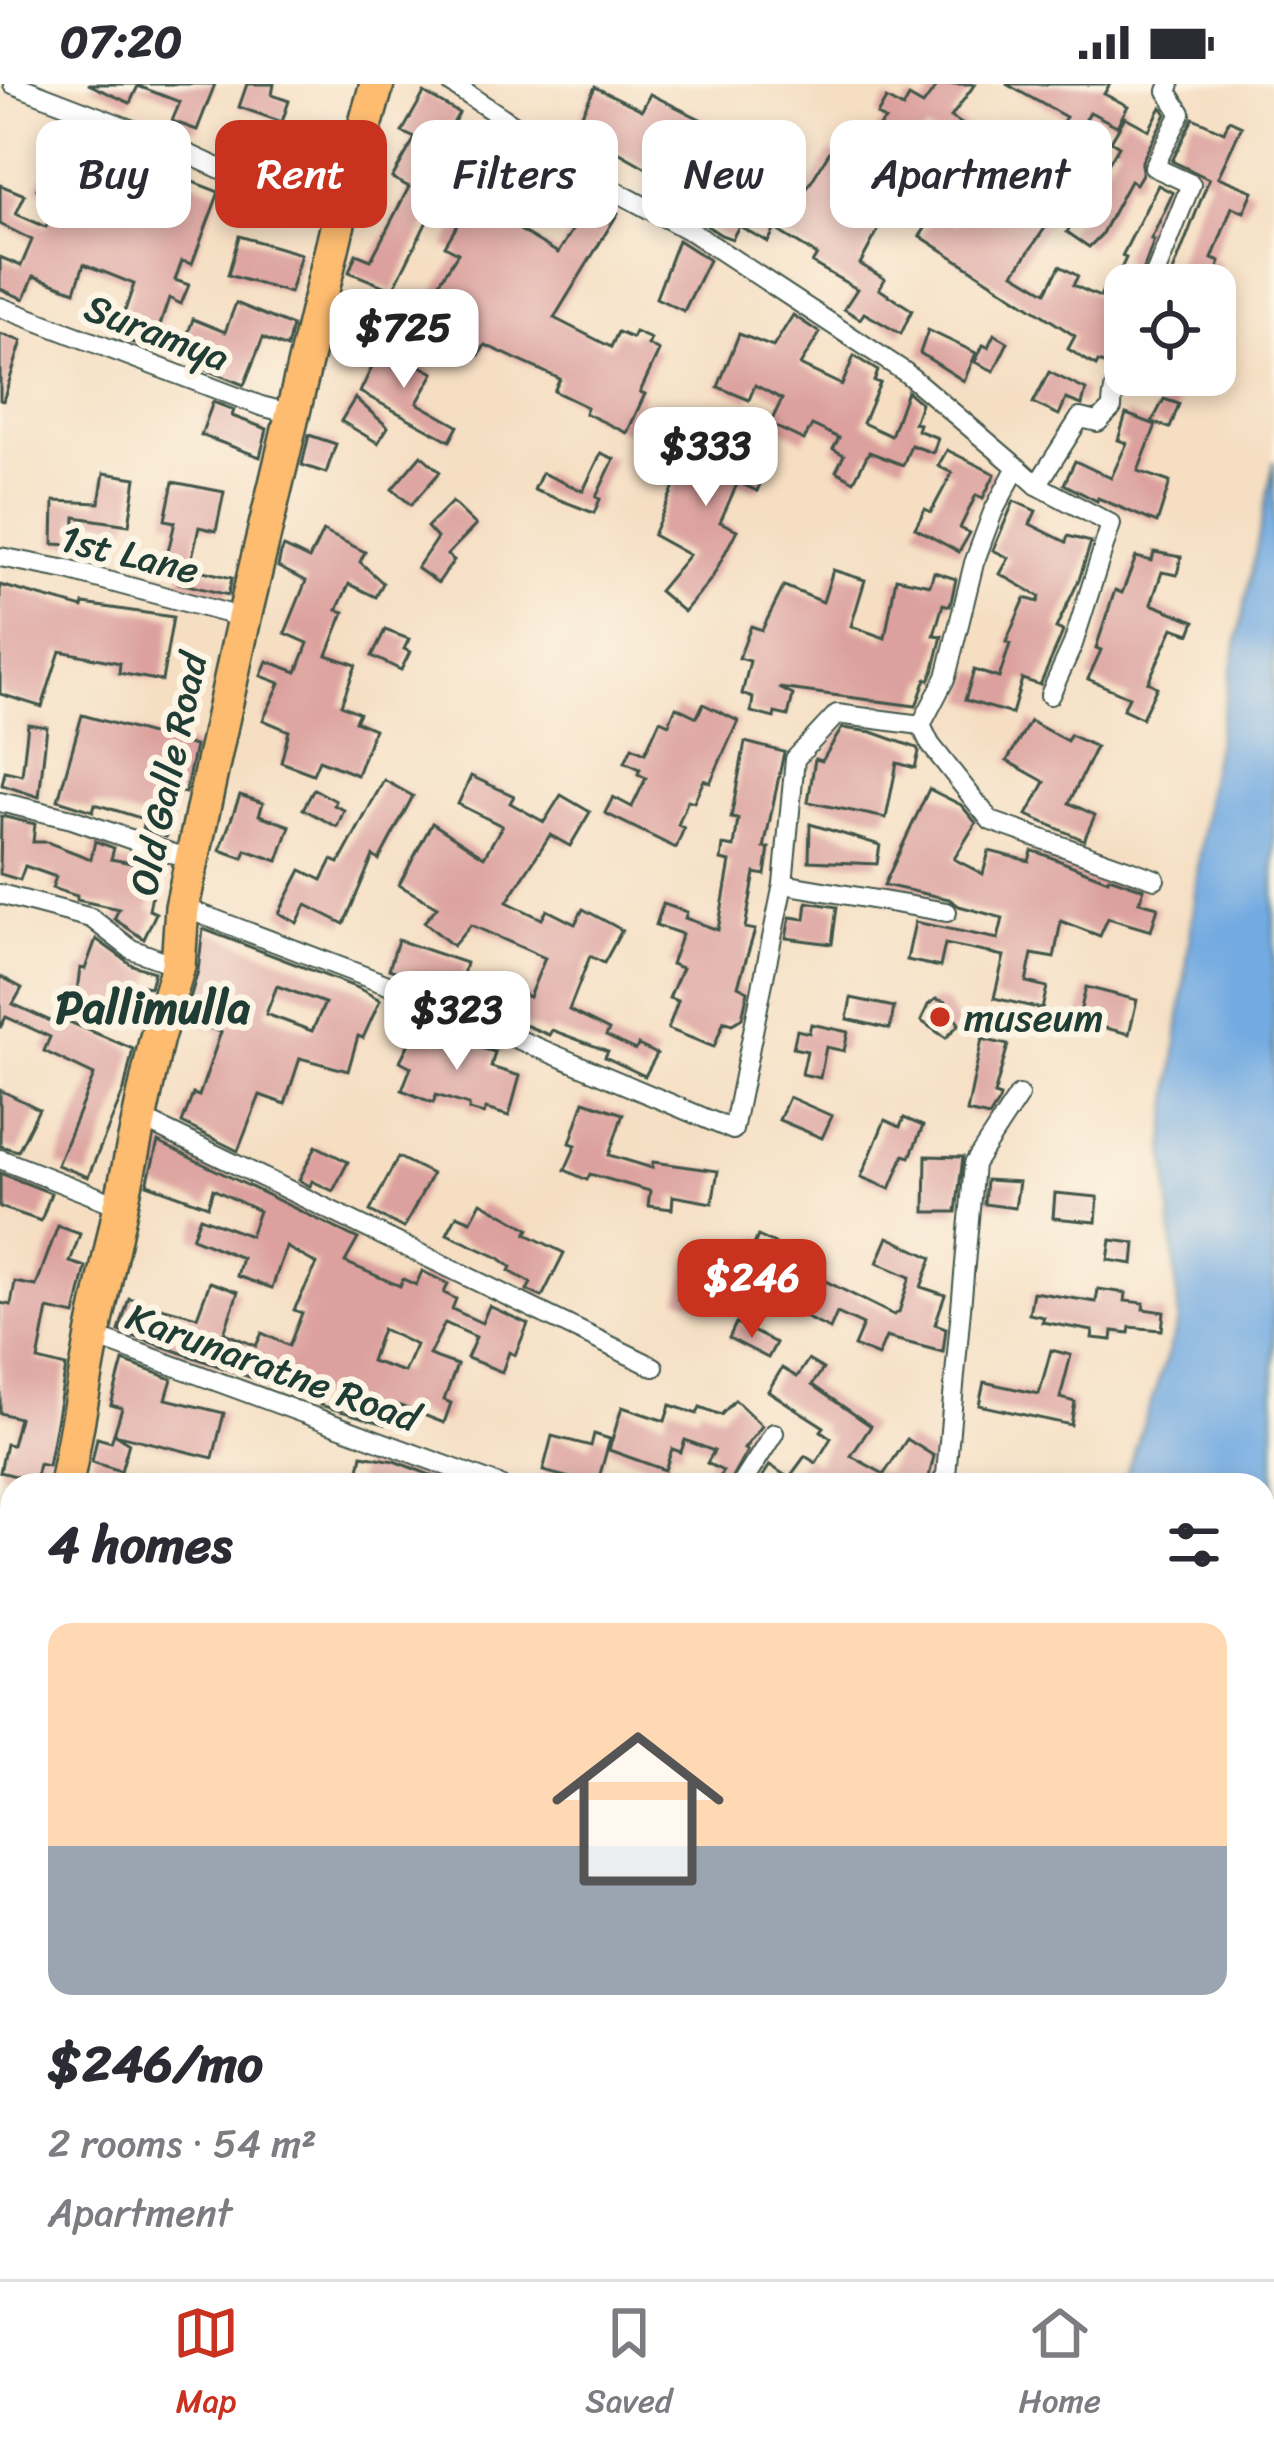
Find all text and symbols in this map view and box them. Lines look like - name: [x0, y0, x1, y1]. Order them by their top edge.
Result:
- text: 07:20: [60, 2, 182, 82]
- chip: Buy: [36, 120, 191, 228]
- chip: Rent: [215, 120, 387, 228]
- chip: Filters: [411, 120, 618, 228]
- chip: New: [642, 120, 806, 228]
- chip: Apartment: [830, 120, 1112, 228]
- map controls: [1104, 264, 1236, 396]
- button: locate: [1104, 264, 1236, 396]
- street label: Suramya: [74, 273, 240, 391]
- pin: $725: [333, 289, 475, 391]
- text: $725: [357, 293, 451, 362]
- pin: $333: [635, 407, 777, 509]
- text: $333: [661, 411, 751, 480]
- street label: 1st Lane: [53, 504, 207, 604]
- street label: Old Galle Road: [109, 644, 228, 902]
- district label: Pallimulla: [56, 968, 251, 1048]
- pin: $323: [386, 971, 528, 1073]
- text: $323: [411, 975, 503, 1044]
- place label: museum: [964, 983, 1104, 1052]
- marker: museum: [927, 1004, 953, 1030]
- pin: $246: [681, 1239, 823, 1341]
- text: $246: [704, 1243, 800, 1312]
- street label: Karunaratne Road: [117, 1282, 432, 1453]
- text: 4 homes: [48, 1500, 232, 1590]
- icon: filters: [1161, 1512, 1227, 1578]
- icon: home: [530, 1701, 746, 1917]
- text: $246/mo: [48, 2019, 263, 2109]
- text: 2 rooms · 54 m²: [48, 2109, 317, 2178]
- text: Apartment: [48, 2178, 232, 2247]
- tab: Map: [173, 2300, 239, 2430]
- tab: Saved: [585, 2300, 672, 2430]
- tab: Home: [1018, 2300, 1101, 2430]

